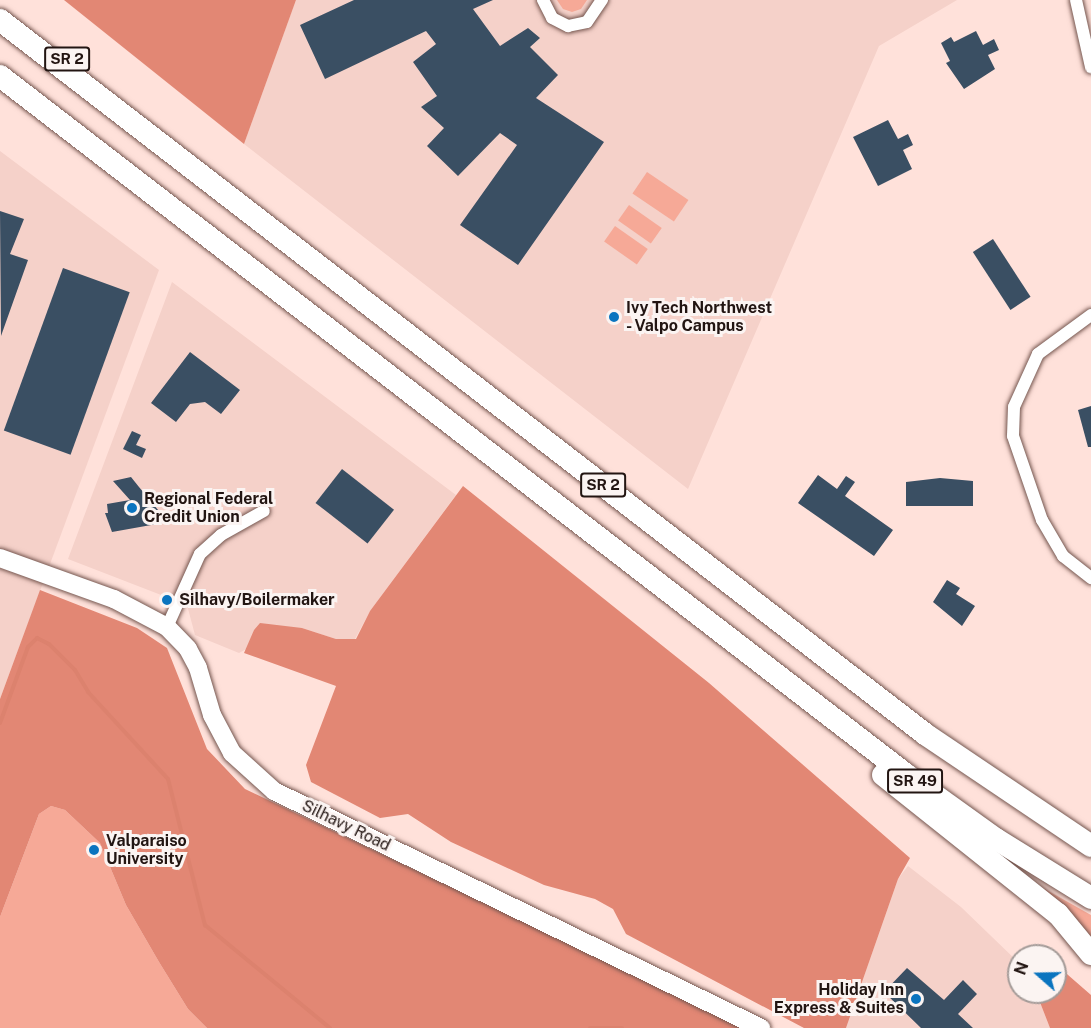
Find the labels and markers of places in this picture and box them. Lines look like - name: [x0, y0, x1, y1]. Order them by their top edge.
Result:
- place label: Ivy Tech Northwest - Valpo Campus: [626, 298, 772, 336]
- marker: Ivy Tech Northwest - Valpo Campus: [607, 310, 621, 324]
- place label: Regional Federal Credit Union: [144, 489, 273, 527]
- marker: Regional Federal Credit Union: [125, 501, 139, 515]
- place label: Silhavy/Boilermaker: [179, 590, 335, 610]
- marker: Silhavy/Boilermaker: [160, 593, 174, 607]
- place label: Valparaiso University: [106, 831, 187, 869]
- marker: Valparaiso University: [87, 843, 101, 857]
- place label: Holiday Inn Express & Suites: [774, 980, 904, 1018]
- marker: Holiday Inn Express & Suites: [909, 992, 923, 1006]

